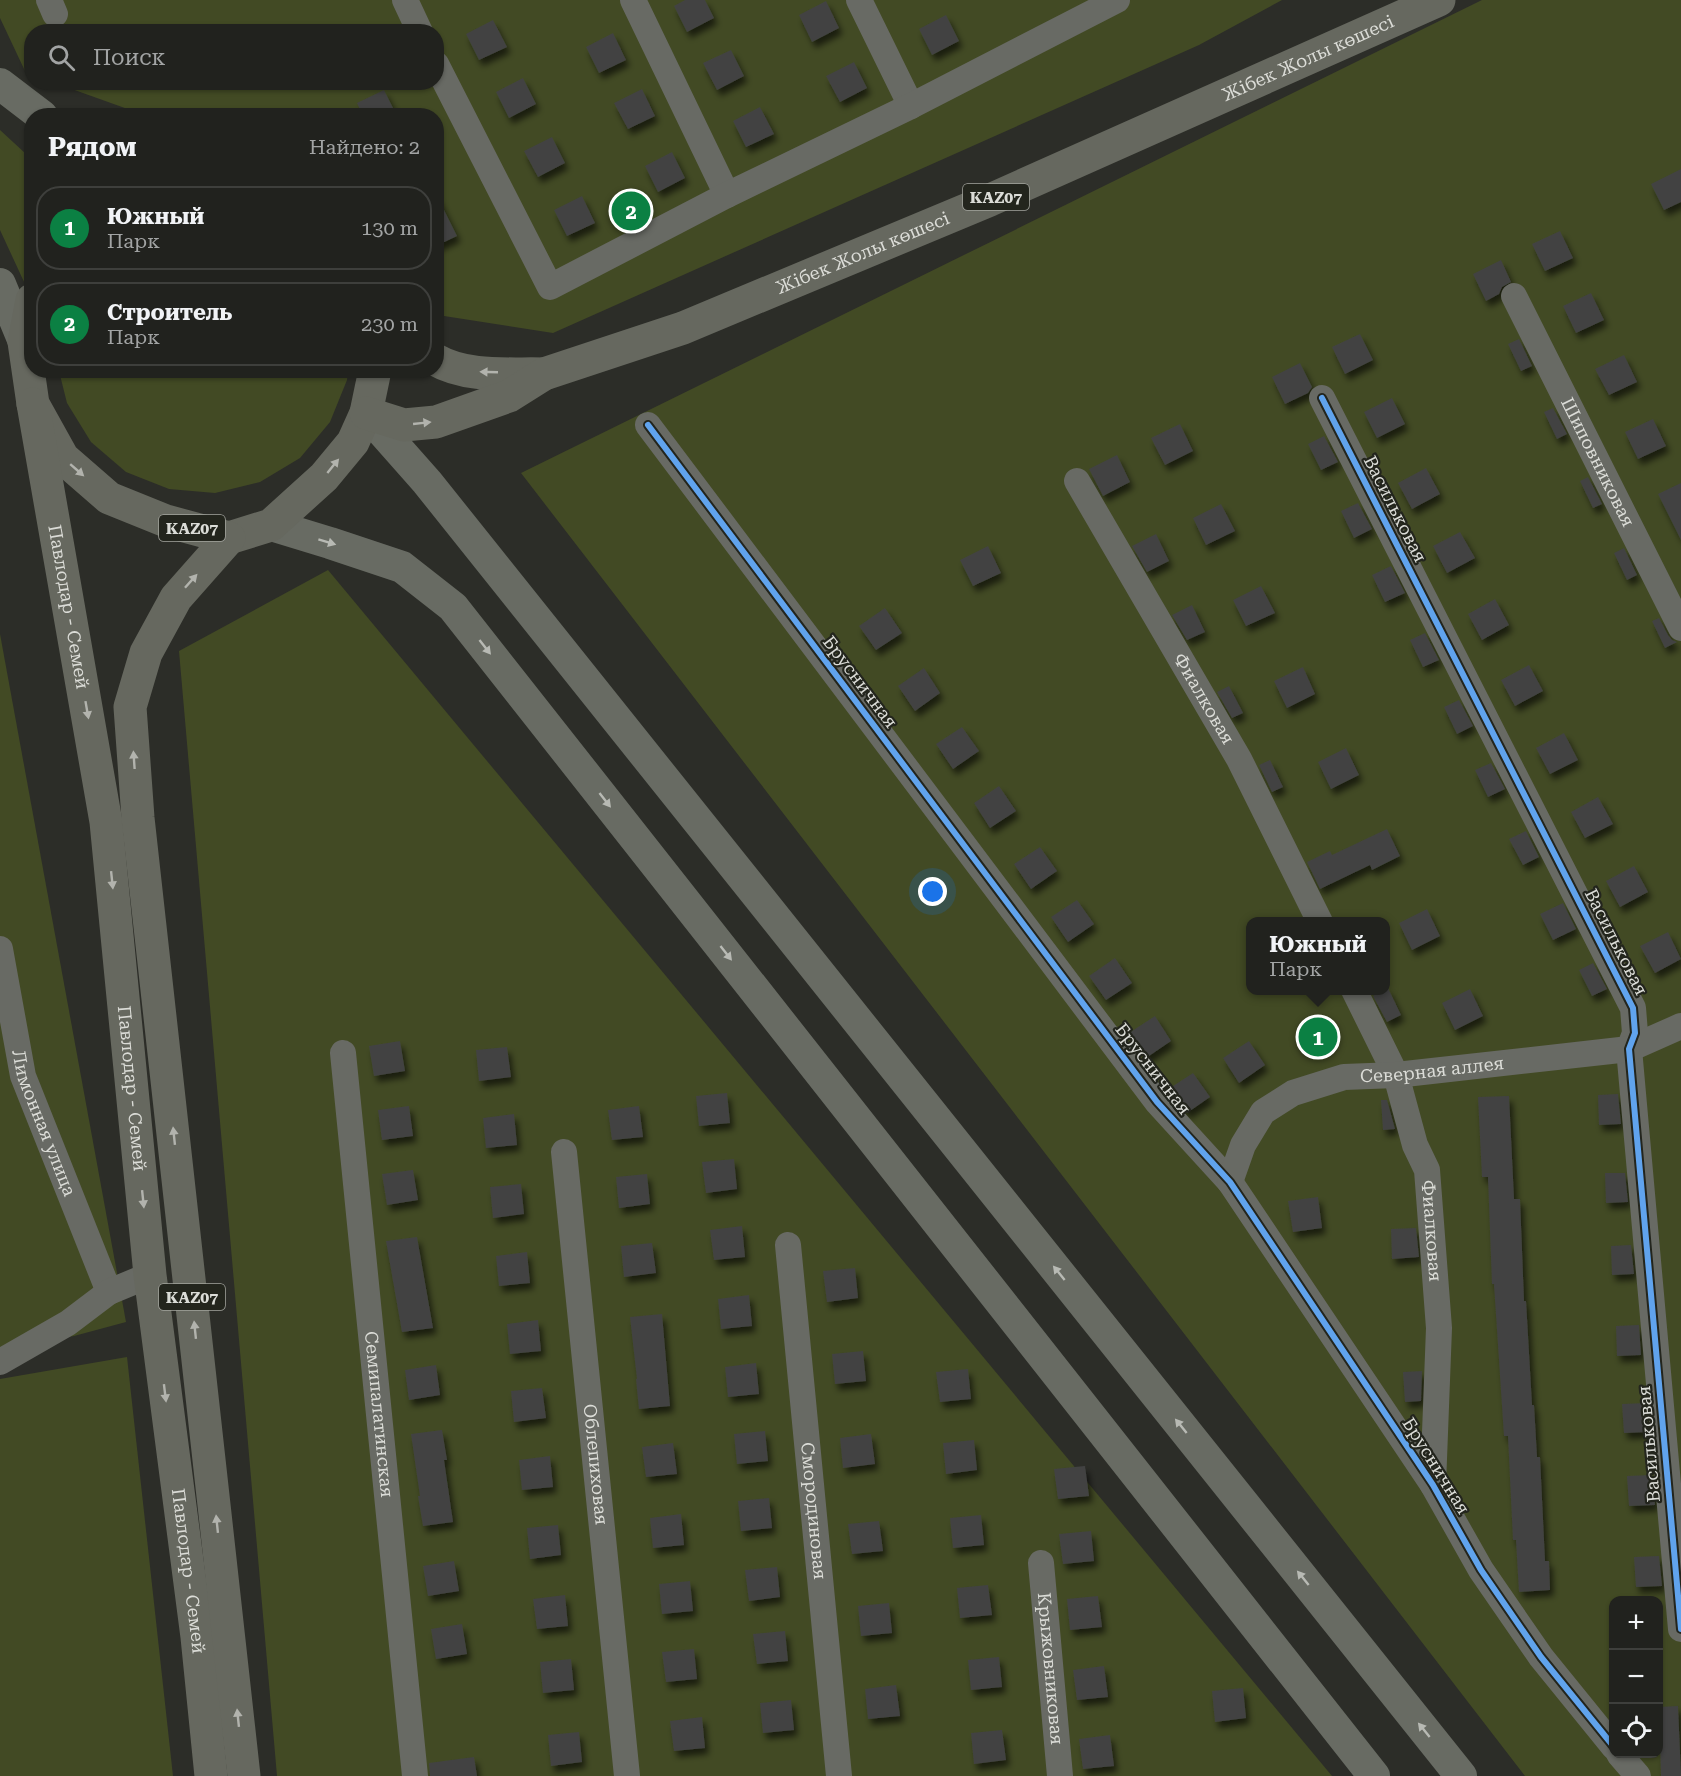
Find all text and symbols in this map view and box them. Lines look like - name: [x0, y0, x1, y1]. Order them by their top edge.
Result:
- street label: Жібек Жолы көшесі: [1219, 10, 1397, 105]
- search box: [24, 24, 444, 90]
- icon: search: [45, 41, 78, 74]
- text: Поиск: [93, 45, 165, 70]
- text: Рядом: [48, 132, 137, 162]
- text: Найдено: 2: [309, 135, 420, 159]
- road number: KAZ07: [963, 184, 1029, 210]
- pin: 2: [612, 188, 650, 234]
- text: Южный: [107, 204, 204, 229]
- street label: Жібек Жолы көшесі: [773, 207, 953, 298]
- text: 1: [64, 216, 75, 240]
- text: 130 m: [361, 216, 418, 240]
- text: Парк: [107, 229, 160, 253]
- text: Строитель: [107, 300, 232, 325]
- text: 2: [64, 312, 75, 336]
- text: 230 m: [361, 312, 418, 336]
- text: Парк: [107, 325, 160, 349]
- one-way arrow: [480, 368, 499, 377]
- street label: Шиповниковая: [1557, 394, 1639, 530]
- one-way arrow: [413, 419, 432, 428]
- street label: Васильковая: [1360, 452, 1431, 566]
- one-way arrow: [326, 458, 339, 473]
- one-way arrow: [69, 463, 84, 477]
- road number: KAZ07: [159, 515, 225, 541]
- street label: Павлодар - Семей: [44, 523, 94, 691]
- one-way arrow: [318, 538, 336, 547]
- one-way arrow: [184, 574, 197, 589]
- street label: Брусничная: [819, 631, 902, 732]
- one-way arrow: [478, 639, 491, 655]
- street label: Фиалковая: [1170, 649, 1239, 748]
- one-way arrow: [82, 701, 91, 720]
- one-way arrow: [129, 751, 139, 770]
- one-way arrow: [599, 792, 612, 808]
- one-way arrow: [107, 871, 117, 890]
- your location: [918, 877, 947, 906]
- street label: Васильковая: [1581, 885, 1652, 999]
- popup: [1246, 917, 1390, 995]
- text: Южный: [1269, 932, 1367, 957]
- one-way arrow: [719, 946, 731, 961]
- text: Парк: [1269, 957, 1322, 981]
- street label: Павлодар - Семей: [114, 1004, 151, 1172]
- pin: 1: [1298, 1014, 1338, 1060]
- street label: Брусничная: [1111, 1019, 1196, 1119]
- street label: Лимонная улица: [8, 1048, 81, 1199]
- street label: Северная аллея: [1360, 1052, 1505, 1086]
- one-way arrow: [169, 1127, 178, 1146]
- street label: Фиалковая: [1418, 1179, 1446, 1282]
- one-way arrow: [138, 1190, 148, 1209]
- one-way arrow: [1053, 1265, 1066, 1281]
- road number: KAZ07: [159, 1284, 225, 1310]
- one-way arrow: [190, 1321, 200, 1340]
- street label: Семипалатинская: [361, 1330, 398, 1498]
- one-way arrow: [161, 1384, 170, 1403]
- street label: Васильковая: [1633, 1385, 1664, 1503]
- street label: Облепиховая: [579, 1403, 613, 1526]
- street label: Брусничная: [1398, 1414, 1474, 1518]
- one-way arrow: [1175, 1418, 1188, 1433]
- street label: Смородиновая: [797, 1441, 831, 1580]
- street label: Павлодар - Семей: [168, 1487, 210, 1655]
- one-way arrow: [212, 1514, 222, 1533]
- one-way arrow: [1296, 1570, 1309, 1586]
- street label: Крыжовниковая: [1034, 1592, 1068, 1746]
- map controls: [1609, 1596, 1663, 1758]
- button: +: [1609, 1596, 1663, 1650]
- button: −: [1609, 1650, 1663, 1704]
- button: locate: [1609, 1704, 1663, 1758]
- one-way arrow: [233, 1708, 243, 1727]
- one-way arrow: [1418, 1722, 1431, 1738]

